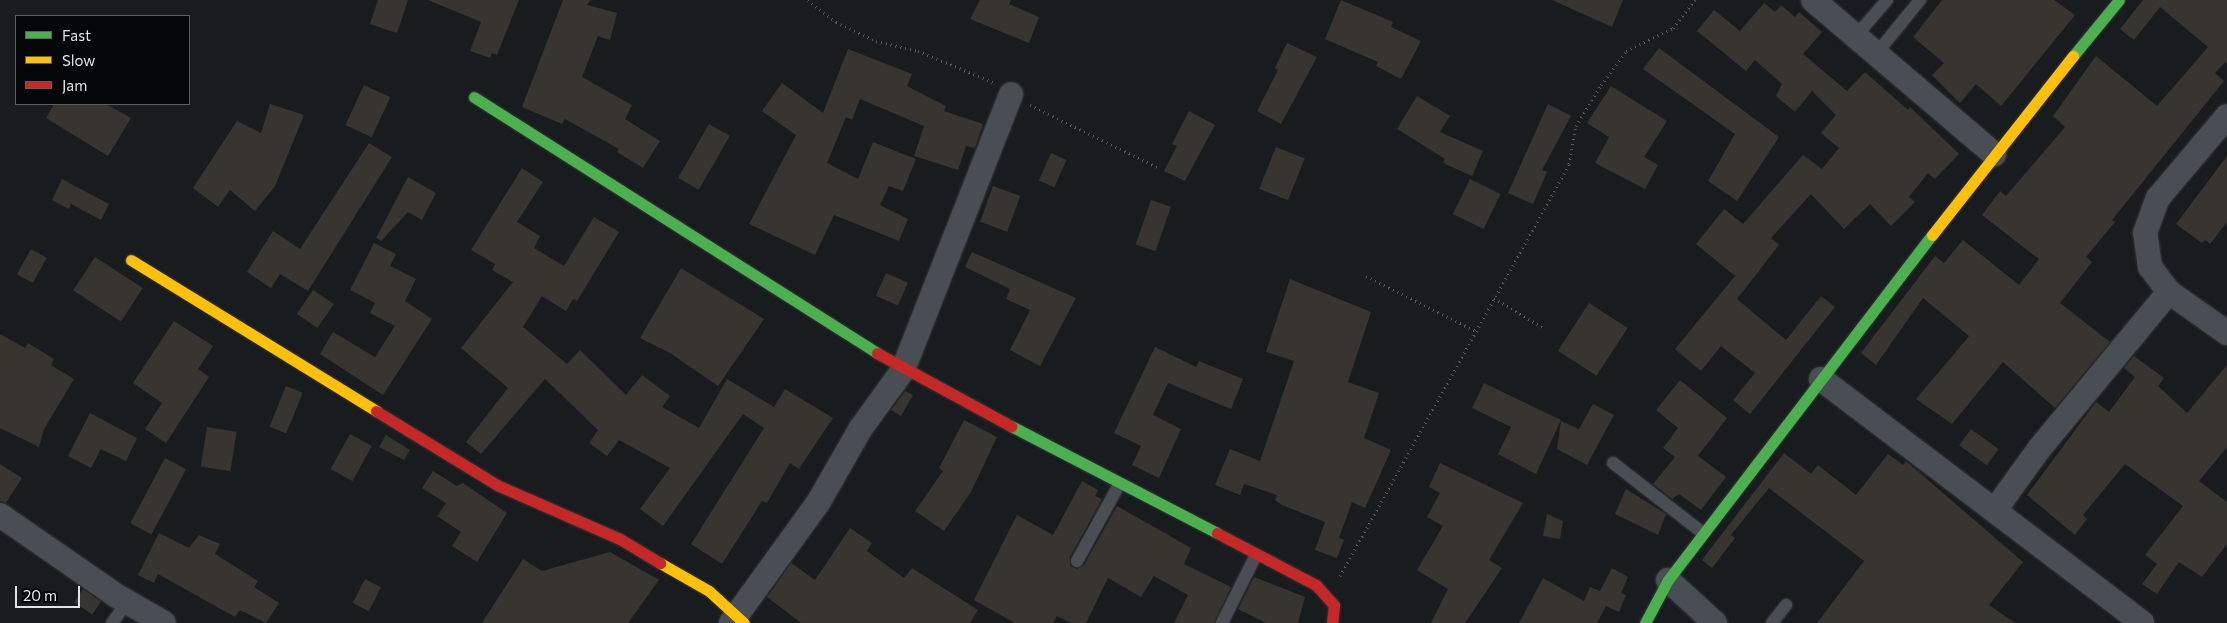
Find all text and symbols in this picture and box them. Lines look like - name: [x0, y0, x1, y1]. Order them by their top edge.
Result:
- legend: [15, 15, 190, 105]
- text: Fast: [62, 26, 91, 44]
- text: Slow: [62, 51, 95, 69]
- text: Jam: [62, 76, 87, 94]
- scale bar: [18, 576, 82, 608]
- text: 20 m: [23, 586, 57, 604]

